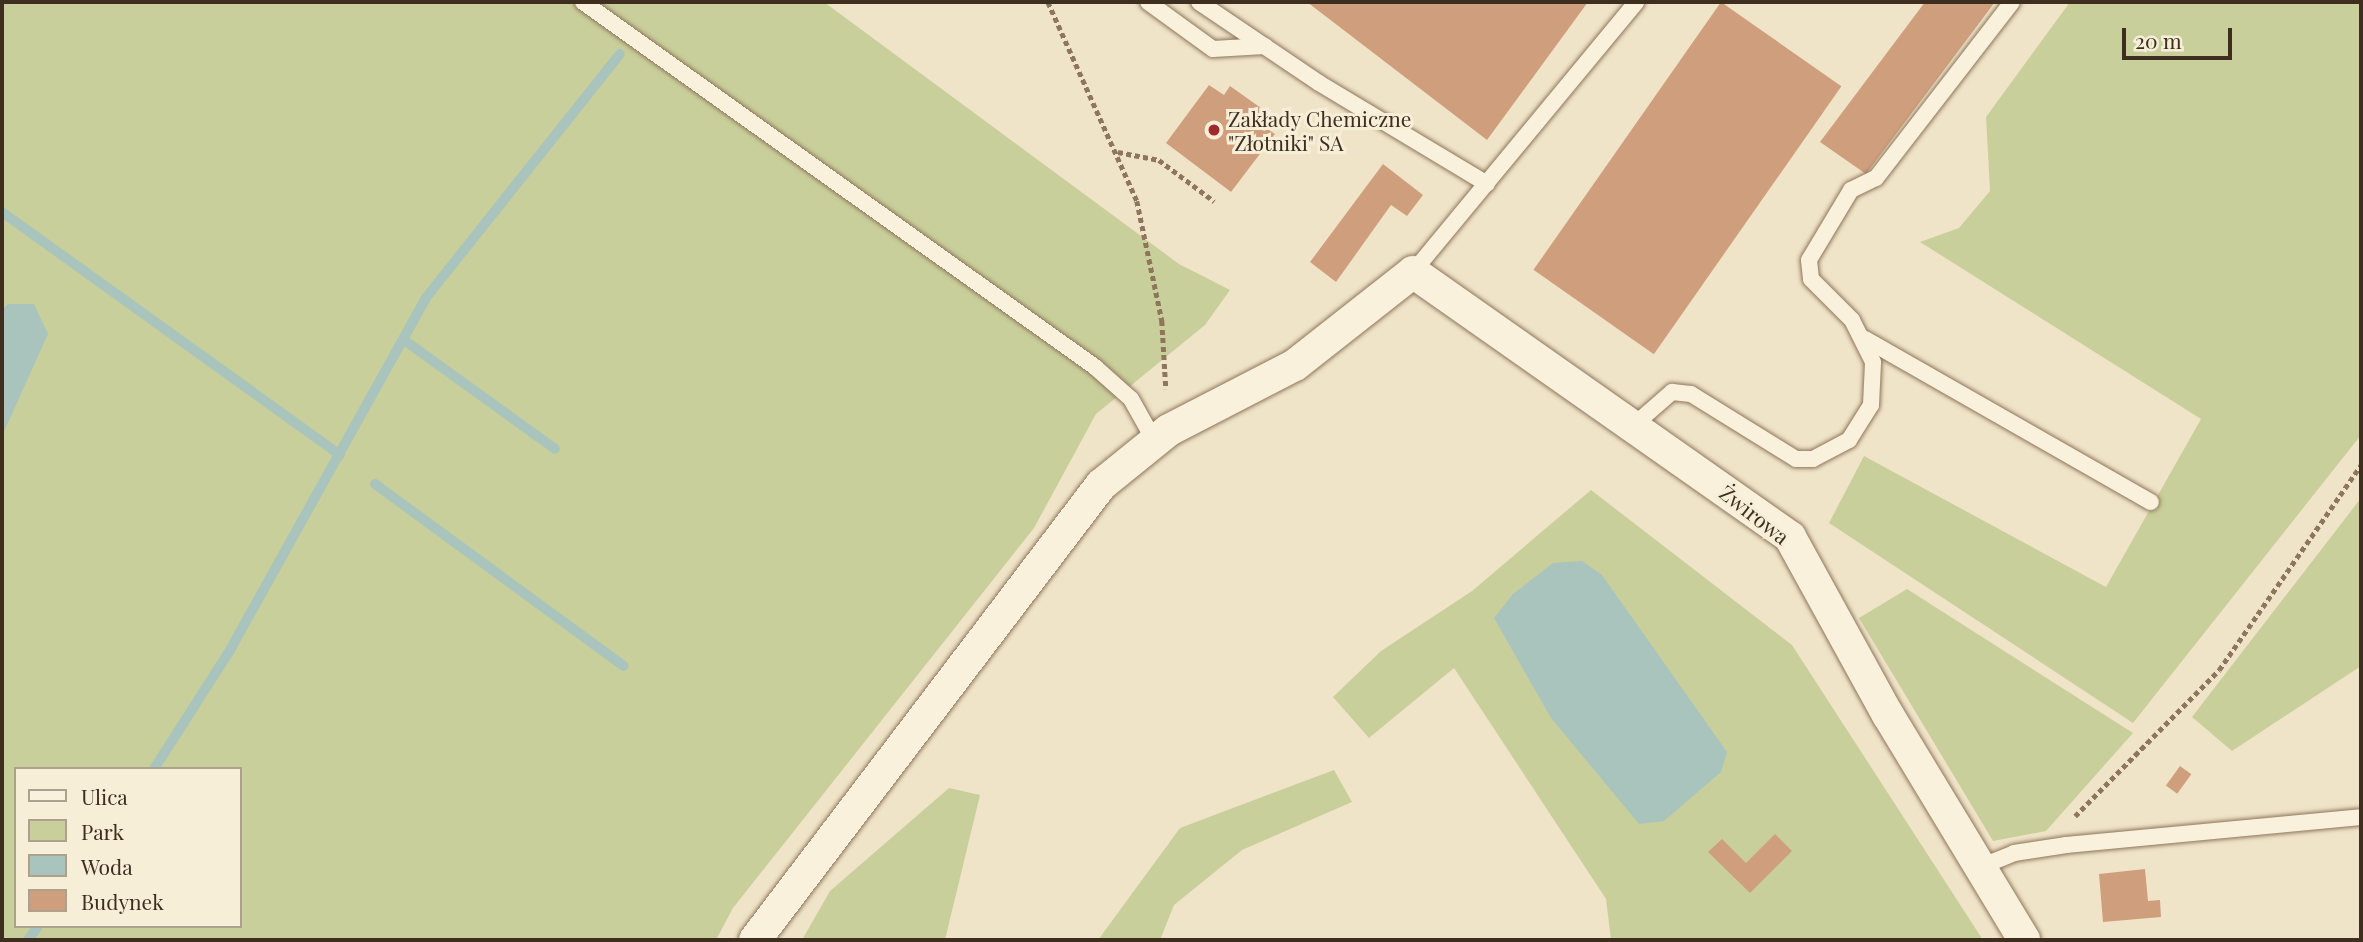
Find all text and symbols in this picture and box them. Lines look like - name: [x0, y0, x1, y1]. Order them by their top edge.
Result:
- scale bar: [2125, 14, 2235, 58]
- text: 20 m: [2135, 26, 2182, 54]
- place label: Zakłady Chemiczne "Złotniki" SA: [1228, 105, 1412, 155]
- marker: Zakłady Chemiczne "Złotniki" SA: [1206, 122, 1222, 138]
- street label: Żwirowa: [1715, 479, 1795, 549]
- legend: [14, 767, 242, 928]
- text: Ulica: [81, 782, 128, 810]
- text: Park: [81, 817, 124, 845]
- text: Woda: [81, 852, 133, 880]
- text: Budynek: [81, 887, 164, 915]

